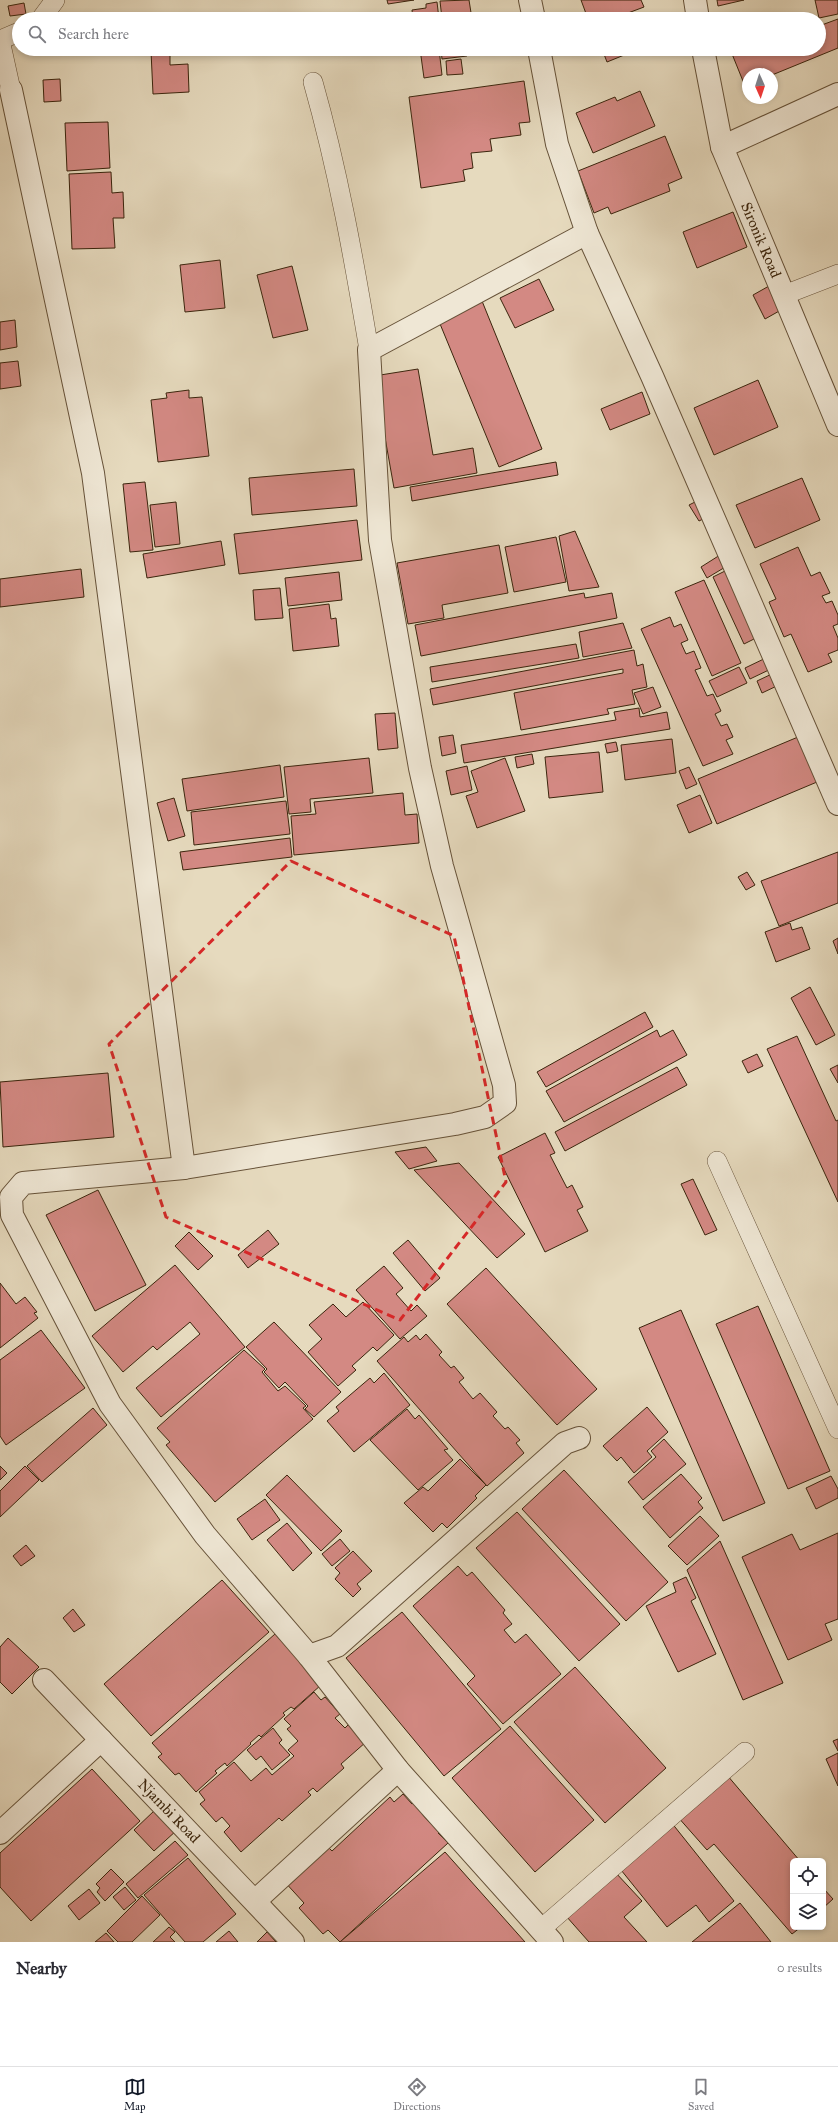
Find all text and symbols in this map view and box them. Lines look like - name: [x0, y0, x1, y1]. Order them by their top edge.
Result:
- search box: [12, 12, 826, 56]
- icon: search: [26, 23, 48, 45]
- text: Search here: [58, 25, 129, 43]
- north arrow: [742, 68, 778, 104]
- street label: Sironik Road: [737, 199, 785, 281]
- street label: Njambi Road: [134, 1775, 204, 1847]
- map controls: [790, 1858, 826, 1930]
- button: locate: [790, 1858, 826, 1894]
- button: layers: [790, 1894, 826, 1930]
- text: Nearby: [16, 1958, 67, 1979]
- text: 0 results: [777, 1960, 822, 1976]
- tab: Map: [124, 2076, 146, 2113]
- tab: Directions: [393, 2076, 441, 2113]
- tab: Saved: [688, 2076, 714, 2113]

